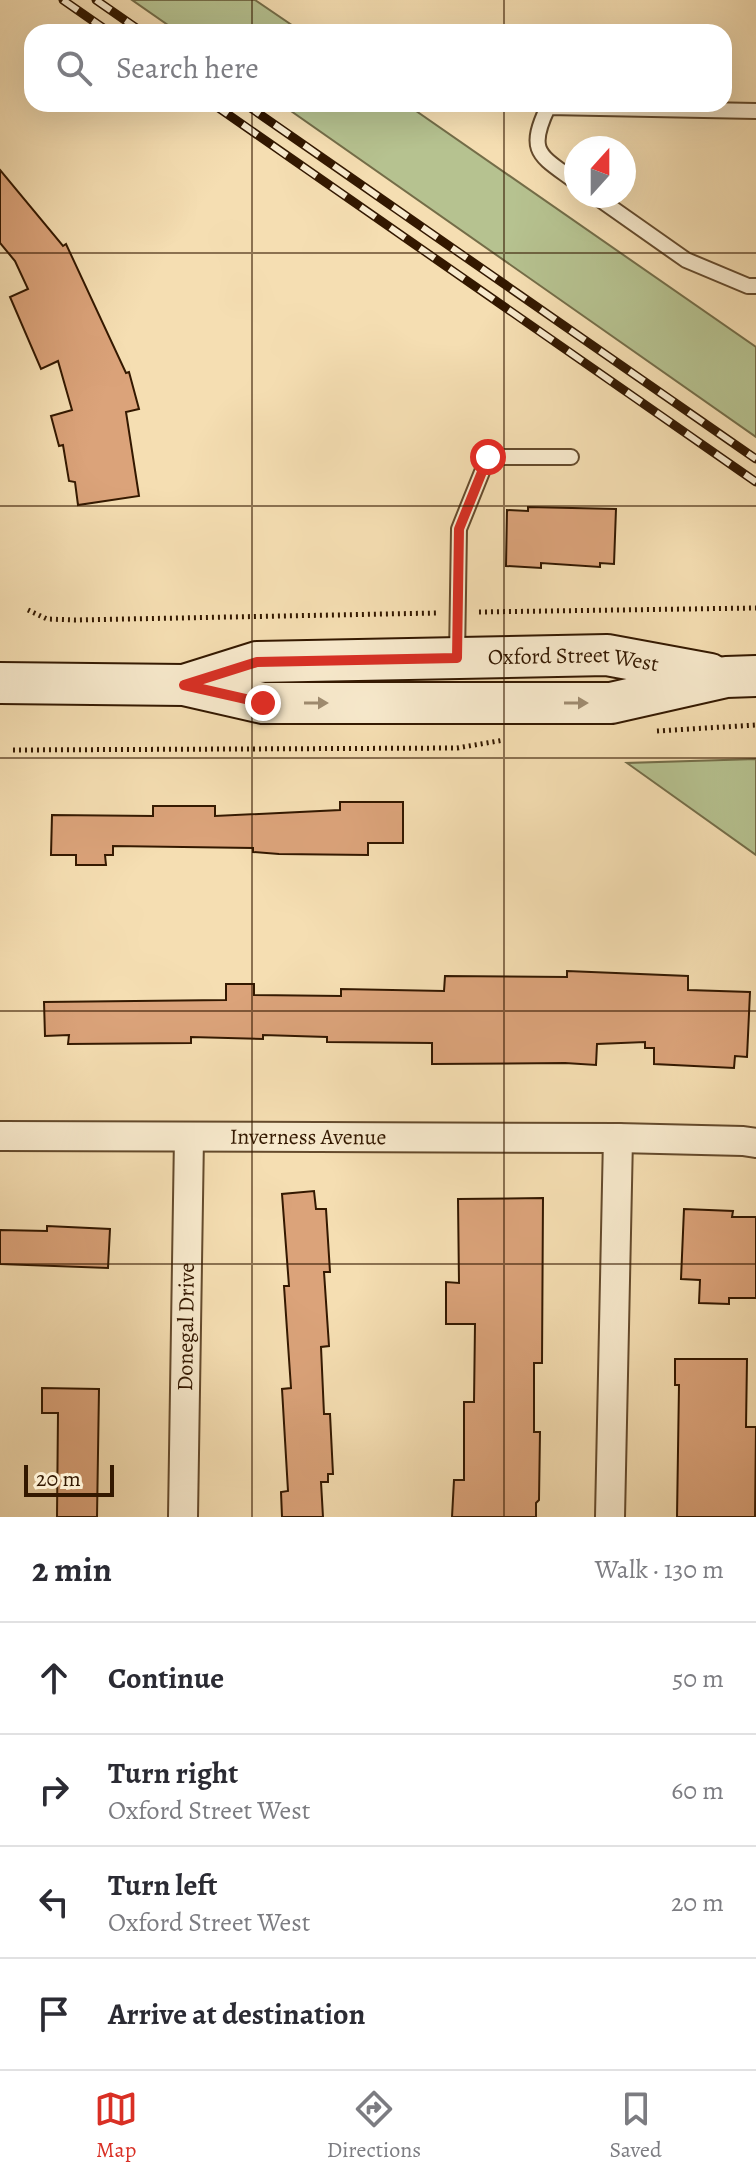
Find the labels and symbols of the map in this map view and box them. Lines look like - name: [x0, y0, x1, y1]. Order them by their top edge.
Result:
- north arrow: [564, 136, 636, 208]
- route start: [470, 439, 506, 475]
- street label: Oxford Street West: [488, 640, 661, 679]
- route end: [245, 685, 281, 721]
- one-way arrow: [304, 697, 329, 709]
- one-way arrow: [564, 697, 589, 709]
- street label: Inverness Avenue: [230, 1122, 386, 1152]
- street label: Donegal Drive: [170, 1263, 202, 1391]
- scale bar: [24, 1461, 114, 1497]

